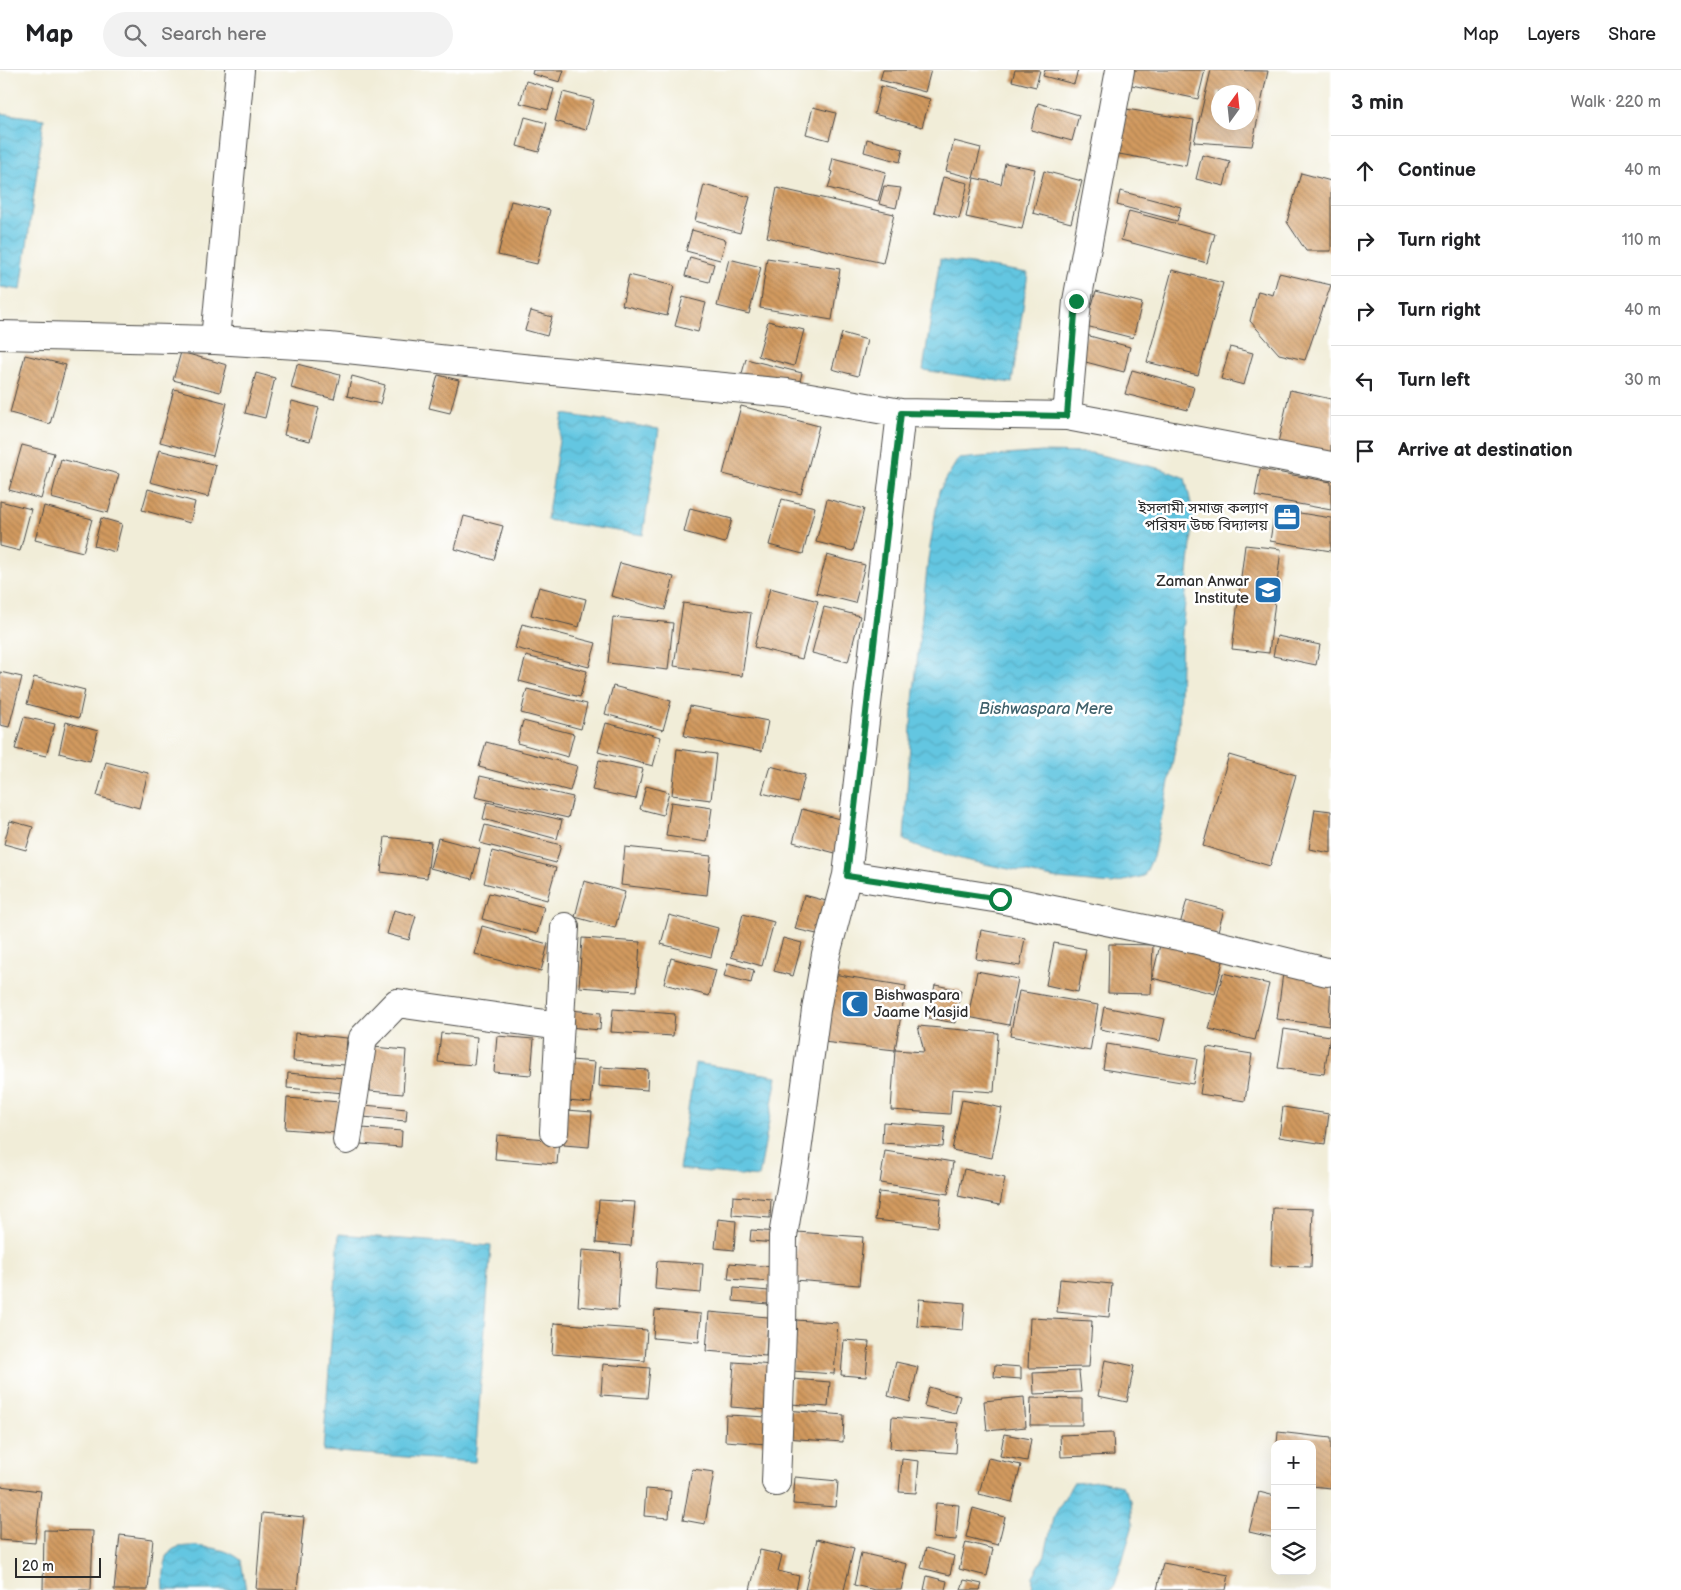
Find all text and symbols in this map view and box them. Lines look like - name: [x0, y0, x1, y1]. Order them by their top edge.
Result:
- search box: [103, 12, 453, 57]
- text: Map: [25, 20, 73, 49]
- icon: search: [121, 21, 149, 49]
- text: Search here: [161, 23, 267, 46]
- text: Map: [1463, 24, 1499, 45]
- text: Layers: [1527, 24, 1580, 45]
- text: Share: [1608, 24, 1656, 45]
- north arrow: [1211, 85, 1256, 130]
- text: 3 min: [1351, 90, 1404, 115]
- text: Walk · 220 m: [1571, 93, 1661, 112]
- icon: ahead: [1351, 157, 1379, 185]
- text: Continue: [1398, 159, 1476, 182]
- text: 40 m: [1624, 161, 1661, 180]
- icon: right: [1351, 227, 1379, 255]
- text: Turn right: [1398, 229, 1481, 252]
- text: 110 m: [1622, 231, 1661, 250]
- route end: [1065, 290, 1088, 313]
- icon: right: [1351, 297, 1379, 325]
- text: Turn right: [1398, 299, 1481, 322]
- text: 40 m: [1624, 301, 1661, 320]
- icon: left: [1351, 367, 1379, 395]
- text: Turn left: [1398, 369, 1470, 392]
- text: 30 m: [1624, 371, 1661, 390]
- icon: arrive: [1351, 437, 1379, 465]
- text: Arrive at destination: [1398, 439, 1573, 462]
- place label: ইসলামী সমাজ কল্যাণ পরিষদ উচ্চ বিদ্যালয়: [1138, 499, 1269, 535]
- office icon: ইসলামী সমাজ কল্যাণ পরিষদ উচ্চ বিদ্যালয়: [1272, 502, 1302, 532]
- place label: Zaman Anwar Institute: [1156, 572, 1250, 608]
- school or university icon: Zaman Anwar Institute: [1253, 575, 1283, 605]
- water label: Bishwaspara Mere: [979, 700, 1113, 719]
- route start: [989, 888, 1012, 911]
- place label: Bishwaspara Jaame Masjid: [874, 986, 968, 1022]
- mosque icon: Bishwaspara Jaame Masjid: [840, 989, 870, 1019]
- map controls: [1271, 1440, 1316, 1575]
- button: +: [1271, 1440, 1316, 1485]
- button: −: [1271, 1485, 1316, 1530]
- button: layers: [1271, 1530, 1316, 1575]
- scale bar: [15, 1555, 101, 1578]
- text: 20 m: [22, 1558, 54, 1575]

